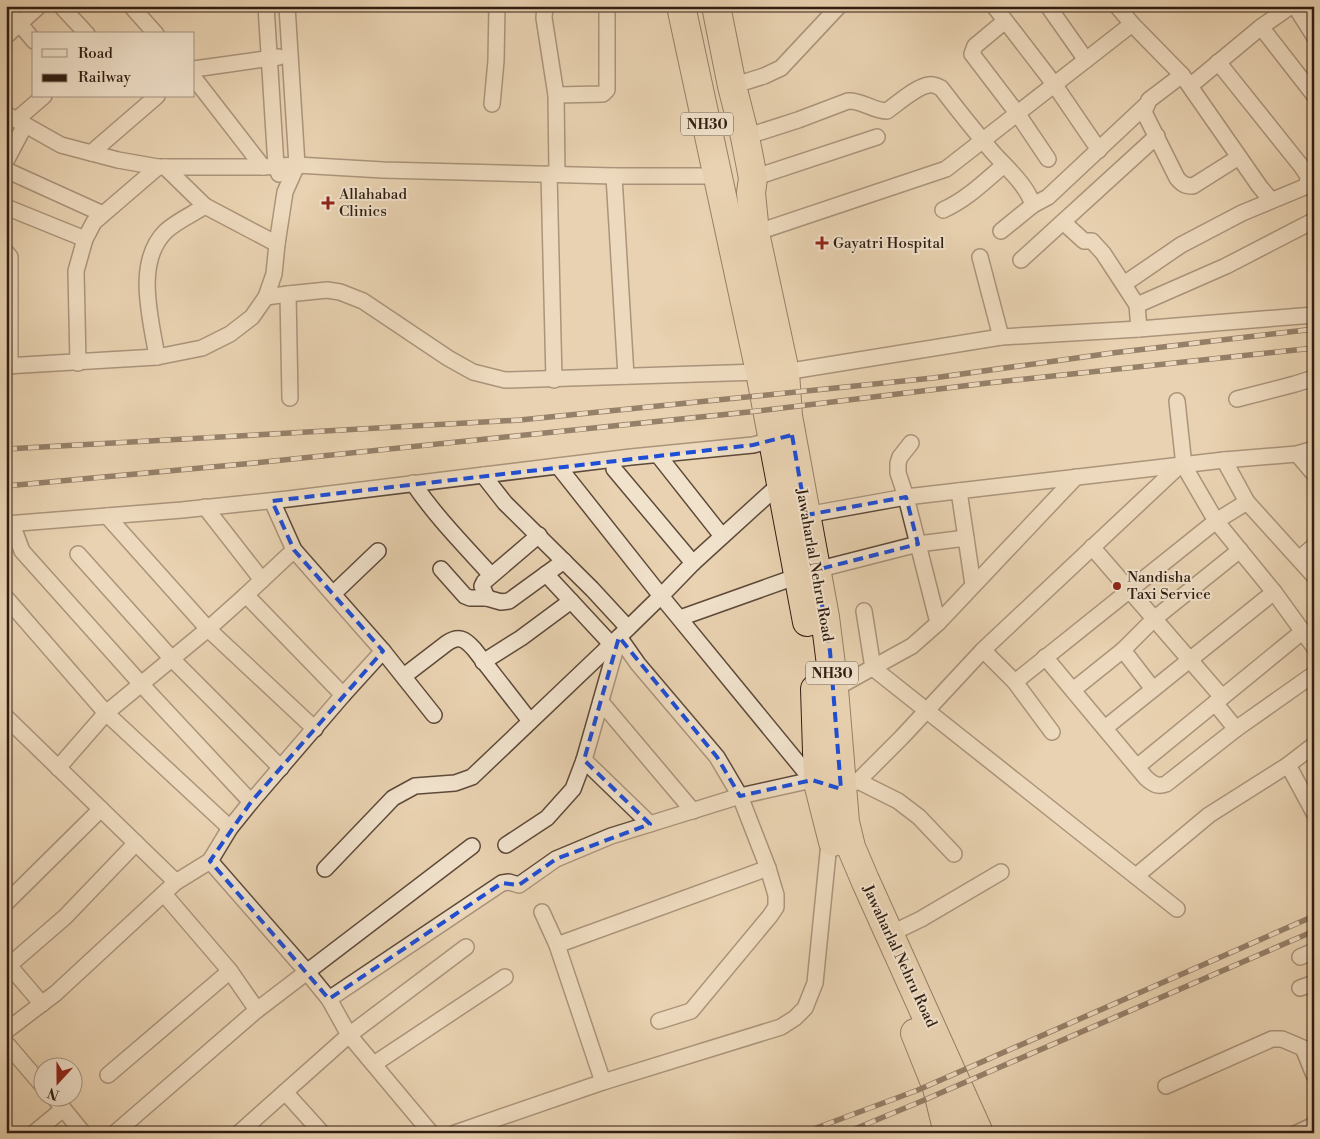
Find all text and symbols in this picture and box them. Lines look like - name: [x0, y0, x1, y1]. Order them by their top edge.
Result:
- legend: [32, 32, 195, 98]
- text: Road: [78, 44, 113, 63]
- text: Railway: [78, 68, 132, 87]
- road number: NH30: [681, 112, 733, 136]
- place label: Allahabad Clinics: [338, 185, 407, 221]
- marker: Allahabad Clinics: [321, 196, 335, 210]
- place label: Gayatri Hospital: [833, 234, 945, 253]
- marker: Gayatri Hospital: [815, 236, 829, 250]
- street label: Jawaharlal Nehru Road: [792, 486, 837, 644]
- place label: Nandisha Taxi Service: [1127, 568, 1211, 604]
- marker: Nandisha Taxi Service: [1111, 580, 1123, 592]
- road number: NH30: [806, 661, 858, 684]
- street label: Jawaharlal Nehru Road: [858, 881, 941, 1031]
- north arrow: [32, 1056, 82, 1106]
- text: N: [45, 1083, 62, 1104]

